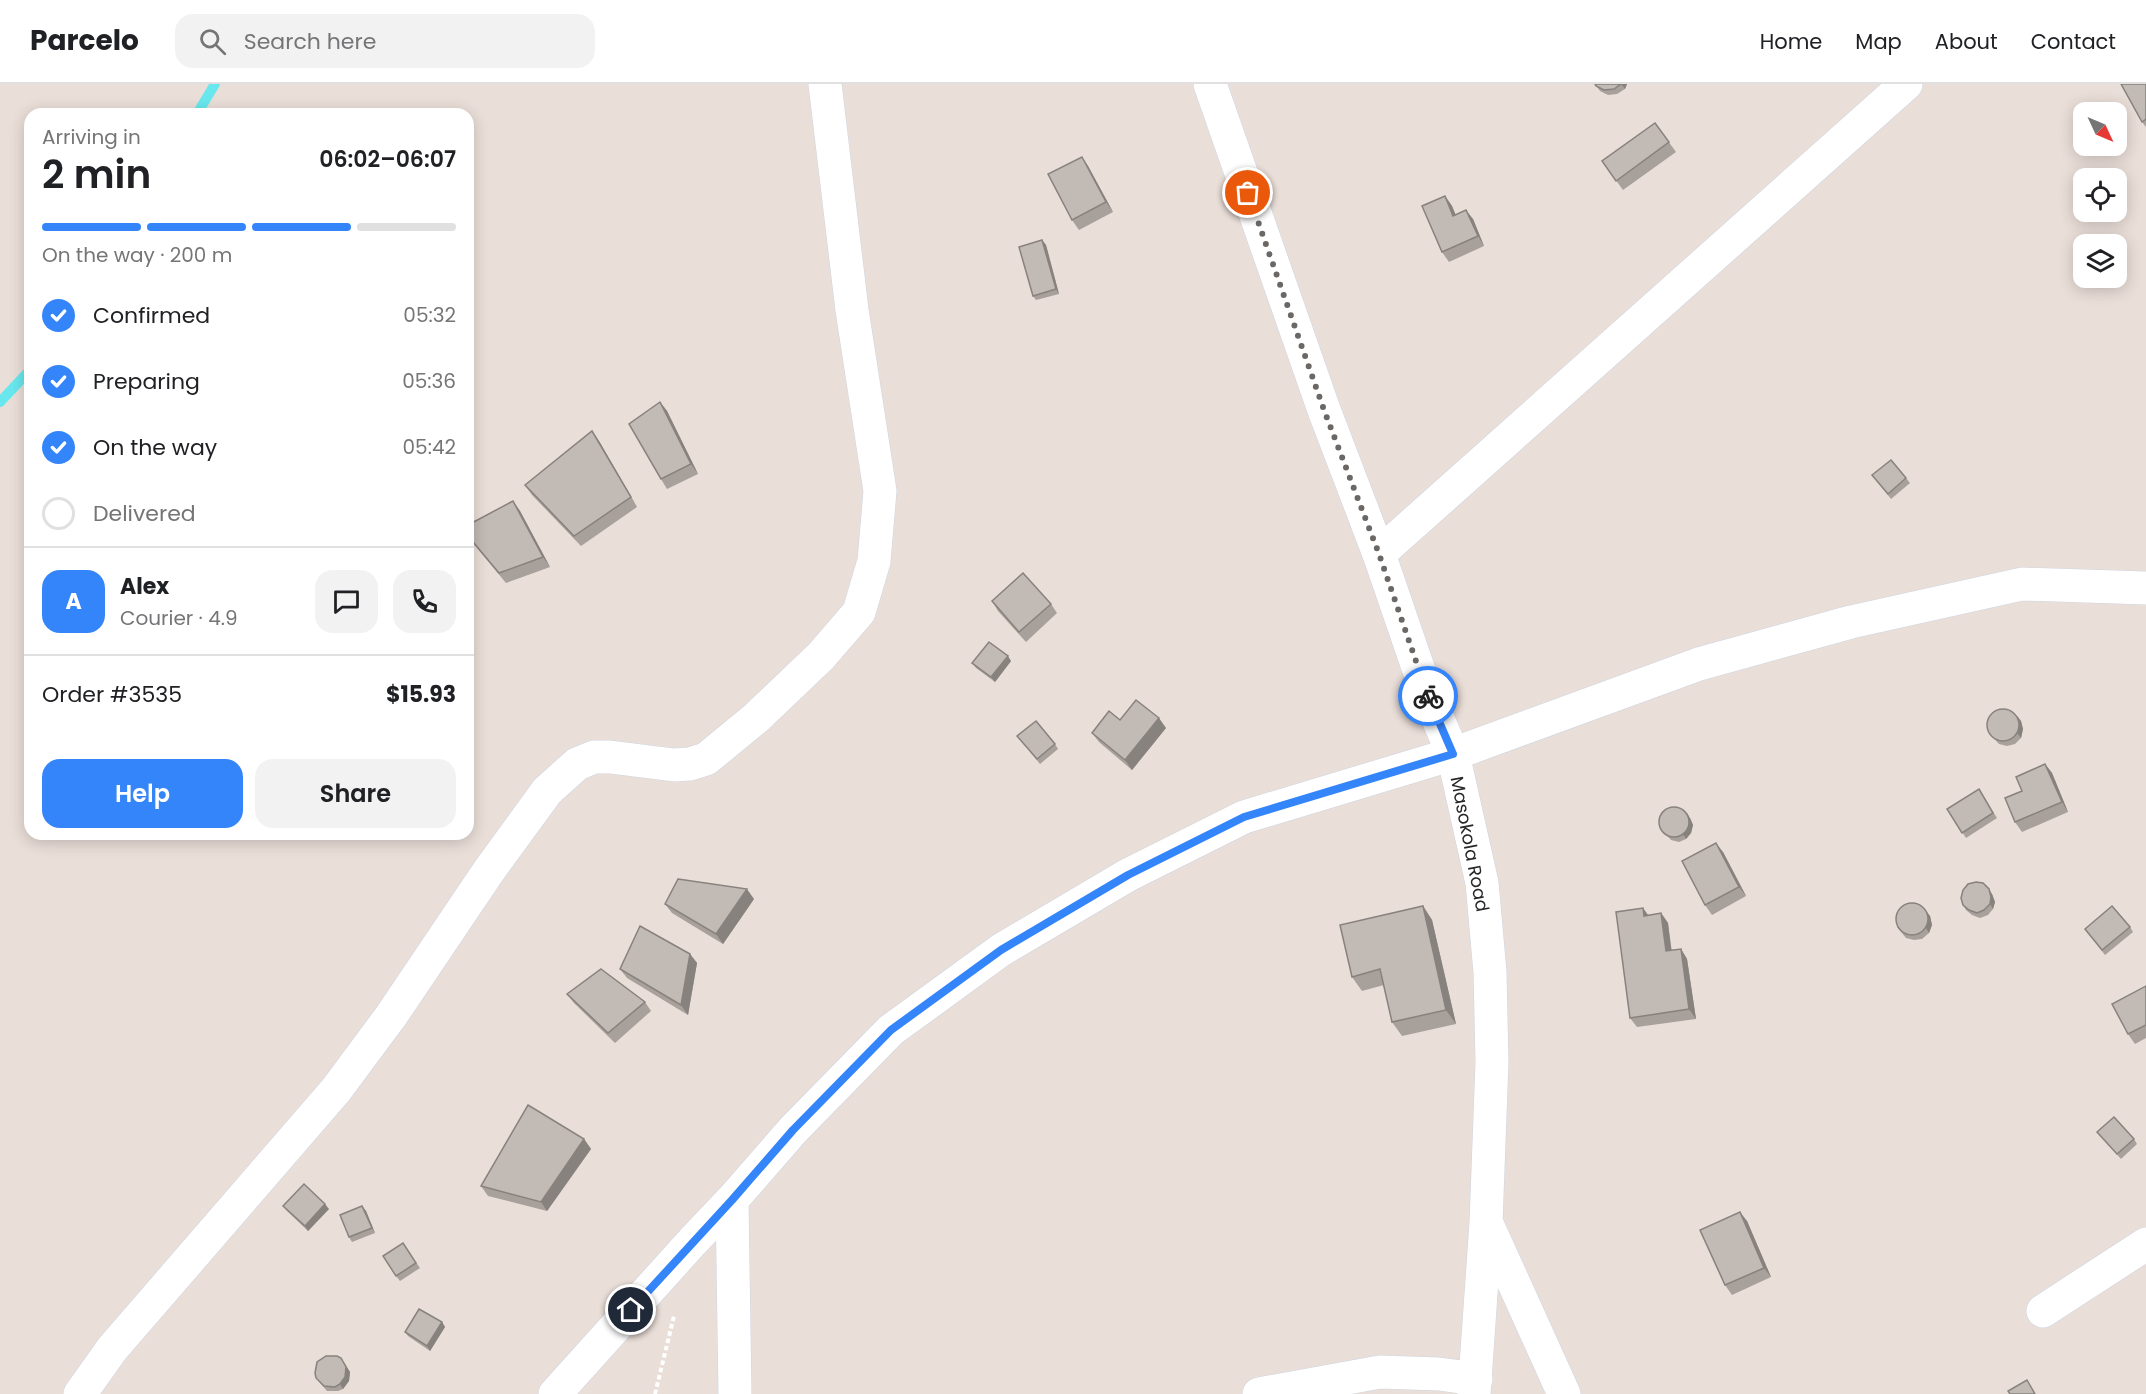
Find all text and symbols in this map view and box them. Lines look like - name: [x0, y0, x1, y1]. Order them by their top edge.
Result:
- search box: [175, 14, 595, 68]
- text: Parcelo: [30, 21, 139, 60]
- icon: search: [196, 25, 229, 58]
- text: Search here: [244, 26, 376, 57]
- text: Home: [1760, 27, 1822, 56]
- text: Map: [1855, 27, 1902, 56]
- text: About: [1935, 27, 1998, 56]
- text: Contact: [2031, 27, 2116, 56]
- north arrow: [2073, 102, 2127, 156]
- map controls: [2073, 102, 2127, 288]
- text: Arriving in: [42, 123, 141, 151]
- text: 06:02–06:07: [319, 144, 456, 175]
- text: 2 min: [42, 147, 151, 202]
- pin: [1222, 167, 1273, 218]
- button: locate: [2073, 168, 2127, 222]
- icon: bag: [1231, 176, 1264, 209]
- button: layers: [2073, 234, 2127, 288]
- text: On the way · 200 m: [42, 241, 232, 269]
- icon: check: [42, 299, 75, 332]
- text: Confirmed: [93, 300, 210, 331]
- text: 05:32: [403, 301, 456, 329]
- icon: check: [42, 365, 75, 398]
- text: Preparing: [93, 366, 200, 397]
- text: 05:36: [402, 367, 456, 395]
- icon: check: [42, 431, 75, 464]
- text: On the way: [93, 432, 217, 463]
- text: 05:42: [403, 433, 456, 461]
- text: Delivered: [93, 498, 196, 529]
- button: chat: [315, 570, 378, 633]
- button: phone: [393, 570, 456, 633]
- text: Alex: [120, 571, 169, 602]
- text: A: [65, 586, 82, 617]
- text: Courier · 4.9: [120, 604, 238, 632]
- courier: [1398, 666, 1458, 726]
- text: Order #3535: [42, 679, 182, 710]
- text: $15.93: [386, 679, 456, 710]
- icon: bike: [1412, 680, 1445, 713]
- button: Help: [42, 759, 243, 828]
- button: Share: [255, 759, 456, 828]
- street label: Masokola Road: [1445, 774, 1495, 914]
- pin: [605, 1284, 656, 1335]
- icon: home: [614, 1293, 647, 1326]

